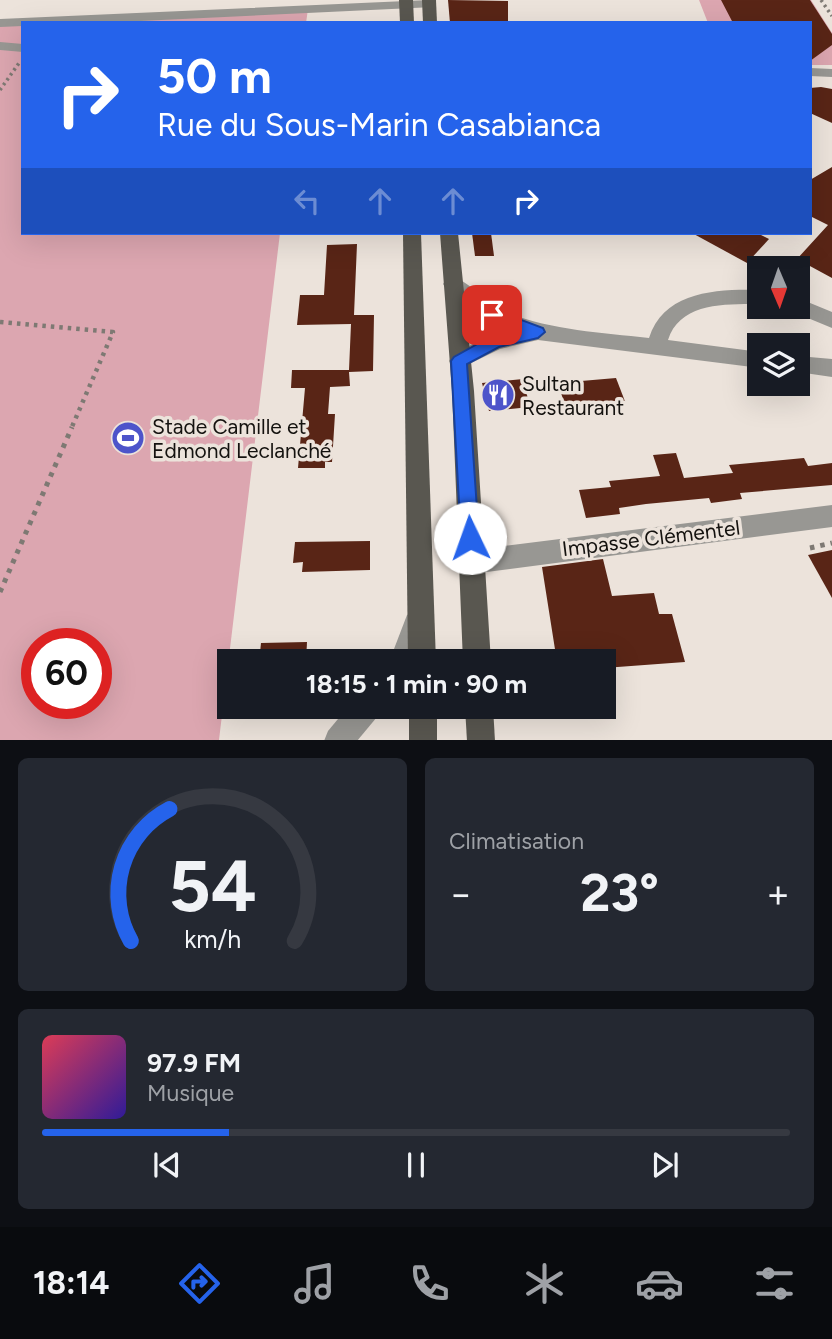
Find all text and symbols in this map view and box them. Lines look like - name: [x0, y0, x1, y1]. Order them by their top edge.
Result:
- text: 50 m: [157, 46, 272, 105]
- icon: right: [42, 49, 133, 140]
- text: Rue du Sous-Marin Casabianca: [157, 106, 601, 144]
- icon: left: [288, 182, 326, 220]
- icon: ahead: [361, 182, 399, 220]
- icon: ahead: [434, 182, 472, 220]
- icon: right: [507, 182, 545, 220]
- north arrow: [747, 256, 810, 318]
- map controls: [747, 256, 810, 396]
- pin: [462, 285, 522, 345]
- icon: arrive: [473, 296, 511, 334]
- button: layers: [747, 333, 810, 396]
- place label: Sultan Restaurant: [522, 371, 624, 420]
- restaurant icon: Sultan Restaurant: [479, 376, 517, 414]
- place label: Stade Camille et Edmond Leclanché: [152, 414, 331, 463]
- sports icon: Stade Camille et Edmond Leclanché: [109, 419, 147, 457]
- position arrow: [433, 501, 507, 575]
- street label: Impasse Clémentel: [561, 515, 741, 561]
- speed limit sign: 60: [21, 628, 112, 719]
- text: 18:15 · 1 min · 90 m: [306, 668, 527, 700]
- text: Climatisation: [449, 827, 584, 855]
- text: 54: [168, 842, 257, 929]
- text: 23°: [580, 862, 659, 924]
- text: −: [449, 871, 473, 917]
- text: +: [766, 871, 790, 917]
- text: km/h: [184, 923, 241, 953]
- text: 97.9 FM: [147, 1047, 241, 1079]
- text: Musique: [147, 1079, 234, 1107]
- icon: previous: [148, 1146, 186, 1184]
- icon: pause: [397, 1146, 435, 1184]
- icon: next: [646, 1146, 684, 1184]
- icon: directions: [175, 1259, 224, 1308]
- icon: music: [290, 1259, 339, 1308]
- icon: phone: [405, 1259, 454, 1308]
- icon: climate: [520, 1259, 569, 1308]
- icon: car: [635, 1259, 684, 1308]
- icon: filters: [750, 1259, 799, 1308]
- text: 18:14: [33, 1264, 109, 1302]

